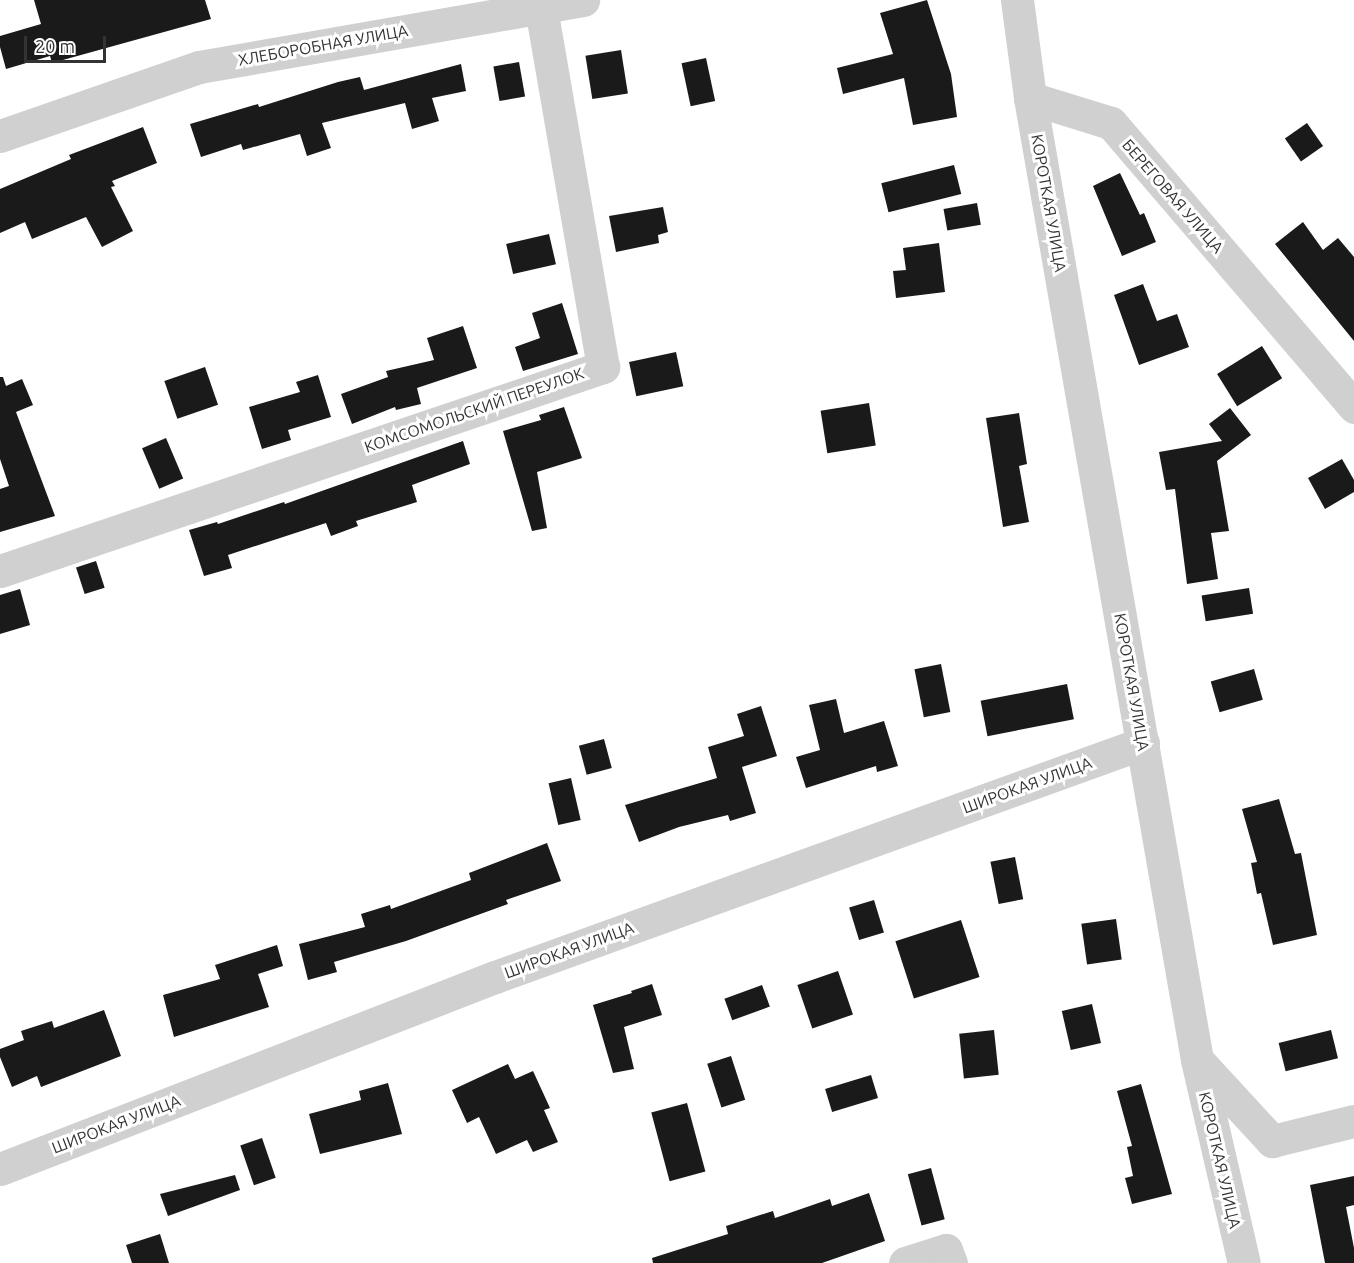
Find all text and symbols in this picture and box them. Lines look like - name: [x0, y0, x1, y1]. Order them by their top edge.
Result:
- street label: ХЛЕБОРОБНАЯ УЛИЦА: [237, 21, 409, 69]
- scale bar: [27, 24, 110, 62]
- text: 20 m: [35, 36, 75, 56]
- street label: КОРОТКАЯ УЛИЦА: [1027, 133, 1071, 273]
- street label: БЕРЕГОВАЯ УЛИЦА: [1118, 135, 1228, 257]
- street label: КОМСОМОЛЬСКИЙ ПЕРЕУЛОК: [362, 363, 586, 457]
- street label: КОРОТКАЯ УЛИЦА: [1110, 612, 1154, 752]
- street label: ШИРОКАЯ УЛИЦА: [960, 753, 1094, 817]
- street label: ШИРОКАЯ УЛИЦА: [502, 918, 636, 982]
- street label: КОРОТКАЯ УЛИЦА: [1195, 1090, 1245, 1230]
- street label: ШИРОКАЯ УЛИЦА: [49, 1091, 183, 1157]

